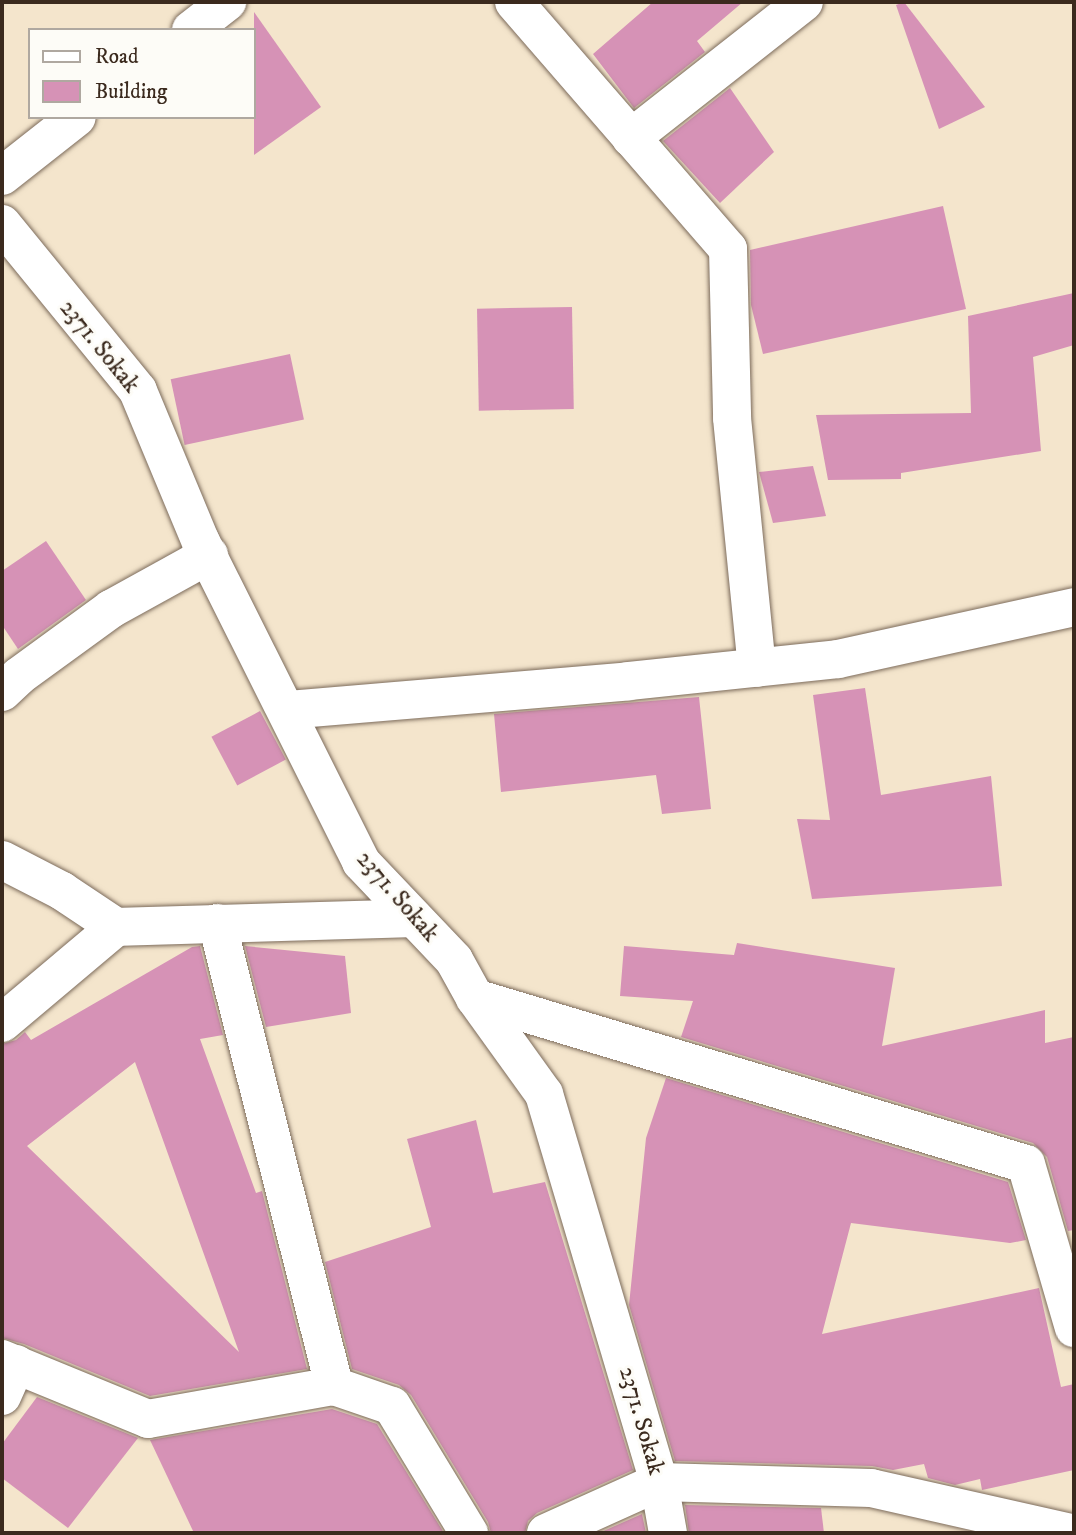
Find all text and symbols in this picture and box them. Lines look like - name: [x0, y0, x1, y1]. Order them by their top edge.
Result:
- legend: [28, 28, 256, 119]
- text: Road: [95, 44, 139, 70]
- text: Building: [95, 79, 167, 105]
- street label: 2371. Sokak: [53, 295, 145, 399]
- street label: 2371. Sokak: [350, 846, 444, 948]
- street label: 2371. Sokak: [612, 1364, 670, 1478]

